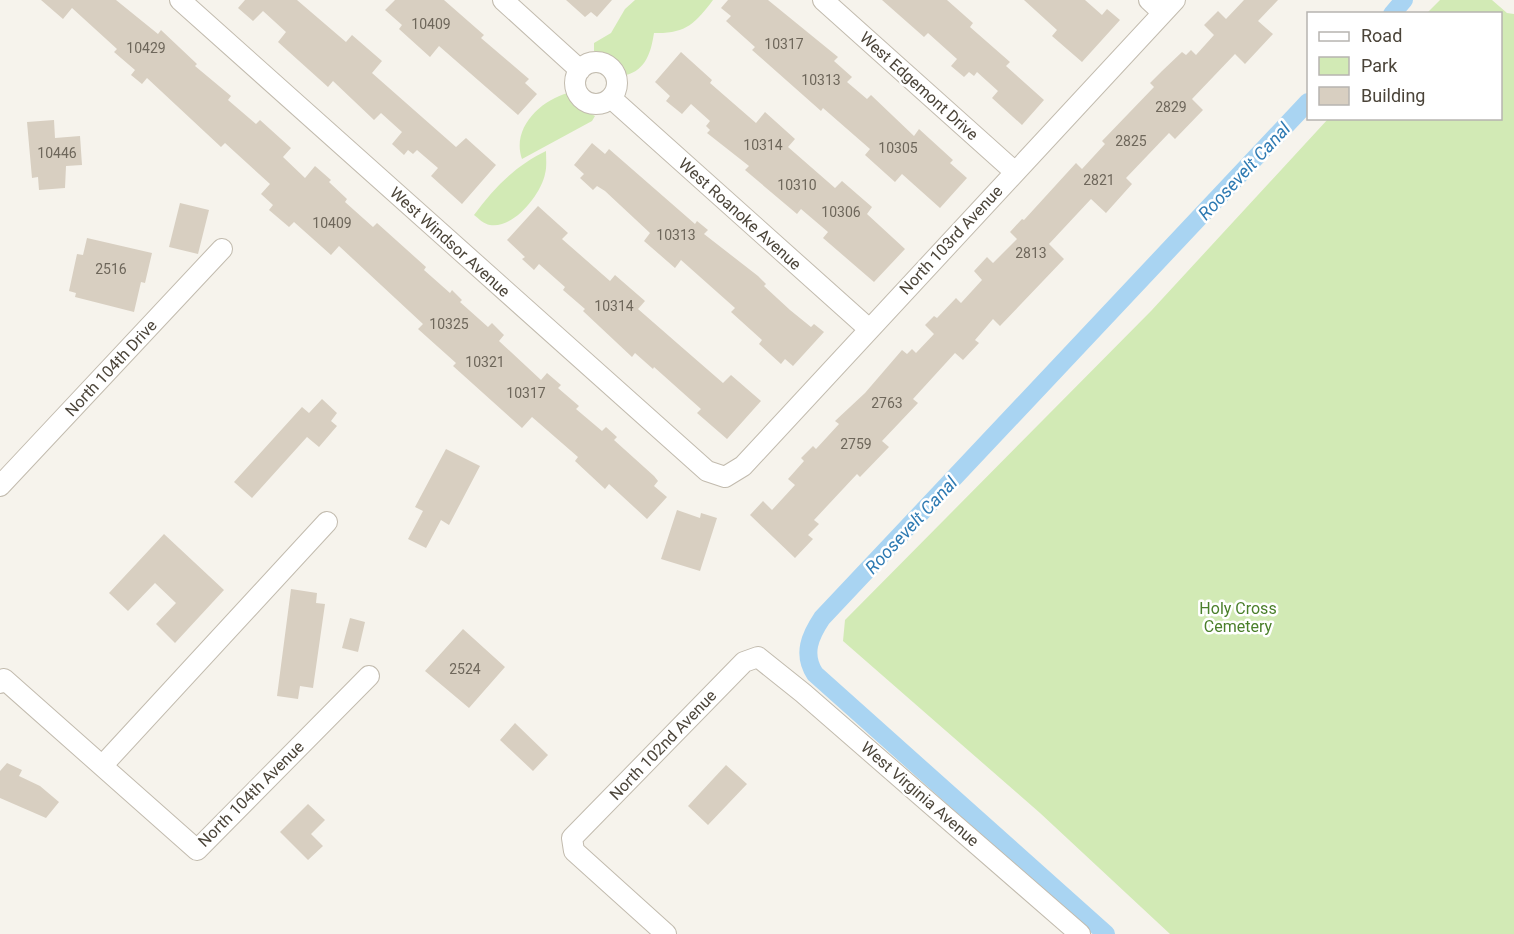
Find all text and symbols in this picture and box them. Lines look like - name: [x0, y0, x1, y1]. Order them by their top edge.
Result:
- legend: [1307, 12, 1502, 120]
- house number: 10409: [411, 16, 451, 32]
- text: Road: [1361, 25, 1402, 46]
- street label: West Edgemont Drive: [856, 28, 982, 144]
- house number: 10317: [764, 36, 804, 52]
- house number: 10429: [126, 40, 166, 56]
- text: Park: [1361, 55, 1398, 76]
- house number: 10313: [801, 72, 841, 88]
- text: Building: [1361, 85, 1425, 106]
- house number: 2829: [1155, 99, 1187, 115]
- water label: Roosevelt Canal: [1194, 118, 1295, 224]
- house number: 2825: [1115, 133, 1147, 149]
- house number: 10314: [743, 137, 783, 153]
- house number: 10305: [878, 140, 918, 156]
- house number: 10446: [37, 145, 77, 161]
- street label: West Roanoke Avenue: [675, 154, 805, 274]
- house number: 2821: [1083, 172, 1115, 188]
- house number: 10310: [777, 177, 817, 193]
- street label: North 103rd Avenue: [896, 182, 1006, 298]
- street label: West Windsor Avenue: [386, 183, 514, 301]
- house number: 10306: [821, 204, 861, 220]
- house number: 10409: [312, 215, 352, 231]
- house number: 10313: [656, 227, 696, 243]
- house number: 2813: [1015, 245, 1047, 261]
- house number: 2516: [95, 261, 127, 277]
- house number: 10314: [594, 298, 634, 314]
- street label: North 104th Drive: [61, 316, 161, 420]
- house number: 10325: [429, 316, 469, 332]
- house number: 10321: [465, 354, 505, 370]
- house number: 10317: [506, 385, 546, 401]
- house number: 2763: [871, 395, 903, 411]
- house number: 2759: [840, 436, 872, 452]
- water label: Roosevelt Canal: [861, 472, 962, 578]
- park label: Holy Cross Cemetery: [1199, 599, 1277, 636]
- house number: 2524: [449, 661, 481, 677]
- street label: North 102nd Avenue: [606, 686, 720, 804]
- street label: North 104th Avenue: [194, 737, 308, 851]
- street label: West Virginia Avenue: [857, 738, 983, 850]

